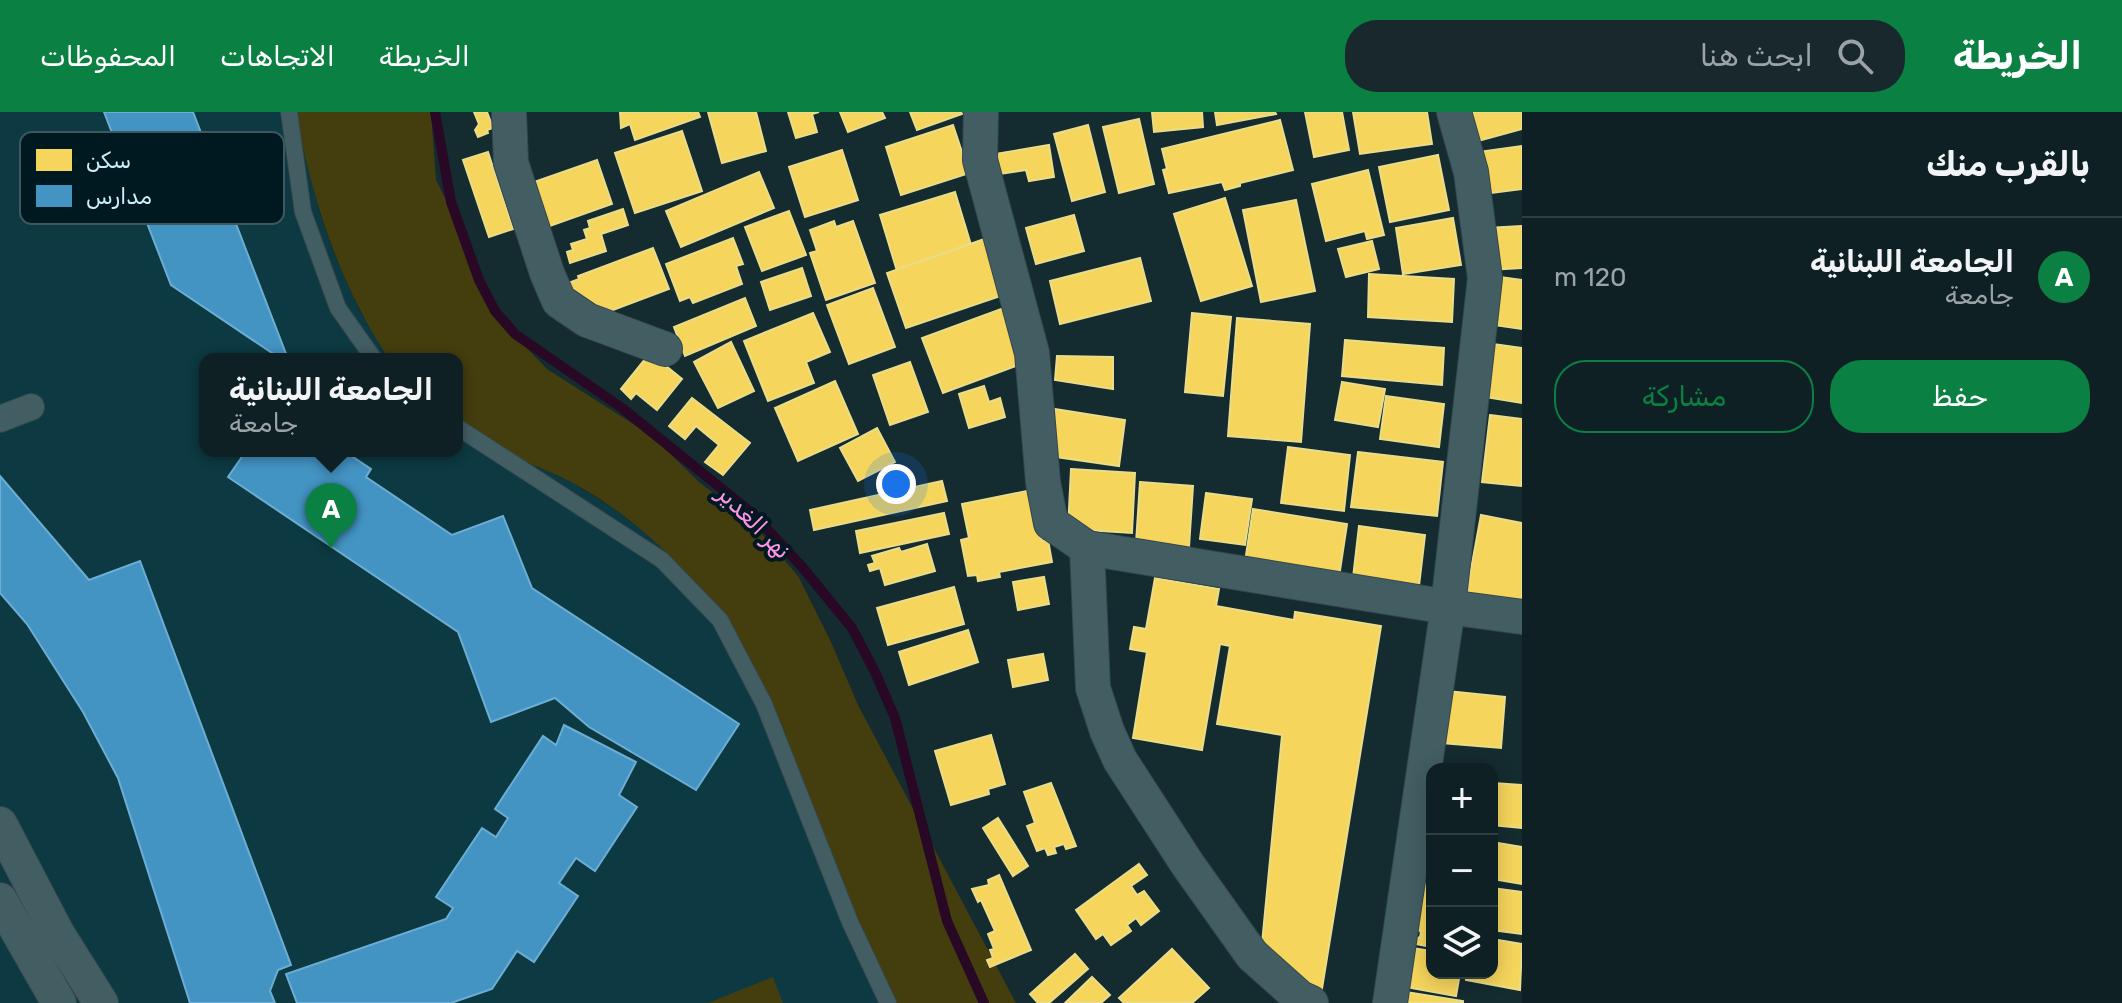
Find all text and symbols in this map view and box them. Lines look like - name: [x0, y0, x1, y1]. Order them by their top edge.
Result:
- search box: [1345, 20, 1905, 92]
- text: الخريطة: [1953, 33, 2082, 79]
- icon: search: [1833, 34, 1877, 78]
- text: ابحث هنا: [1700, 38, 1813, 74]
- text: المحفوظات: [40, 40, 176, 73]
- text: الاتجاهات: [220, 40, 335, 73]
- text: الخريطة: [379, 40, 470, 73]
- legend: [20, 132, 284, 224]
- text: بالقرب منك: [1926, 144, 2090, 185]
- text: سكن: [86, 147, 131, 174]
- text: مدارس: [86, 183, 152, 210]
- text: الجامعة اللبنانية: [1810, 244, 2014, 280]
- text: 120 m: [1554, 262, 1626, 293]
- text: A: [2055, 262, 2073, 293]
- text: جامعة: [1945, 280, 2014, 311]
- popup: [199, 353, 463, 457]
- button: مشاركة: [1554, 360, 1814, 433]
- button: حفظ: [1830, 360, 2090, 433]
- text: الجامعة اللبنانية: [229, 372, 433, 408]
- text: جامعة: [229, 408, 298, 439]
- your location: [876, 464, 916, 504]
- water label: نهر الغدير: [710, 478, 797, 565]
- pin: A: [305, 483, 357, 549]
- map controls: [1426, 763, 1498, 979]
- button: +: [1426, 763, 1498, 835]
- button: −: [1426, 835, 1498, 907]
- button: layers: [1426, 907, 1498, 979]

